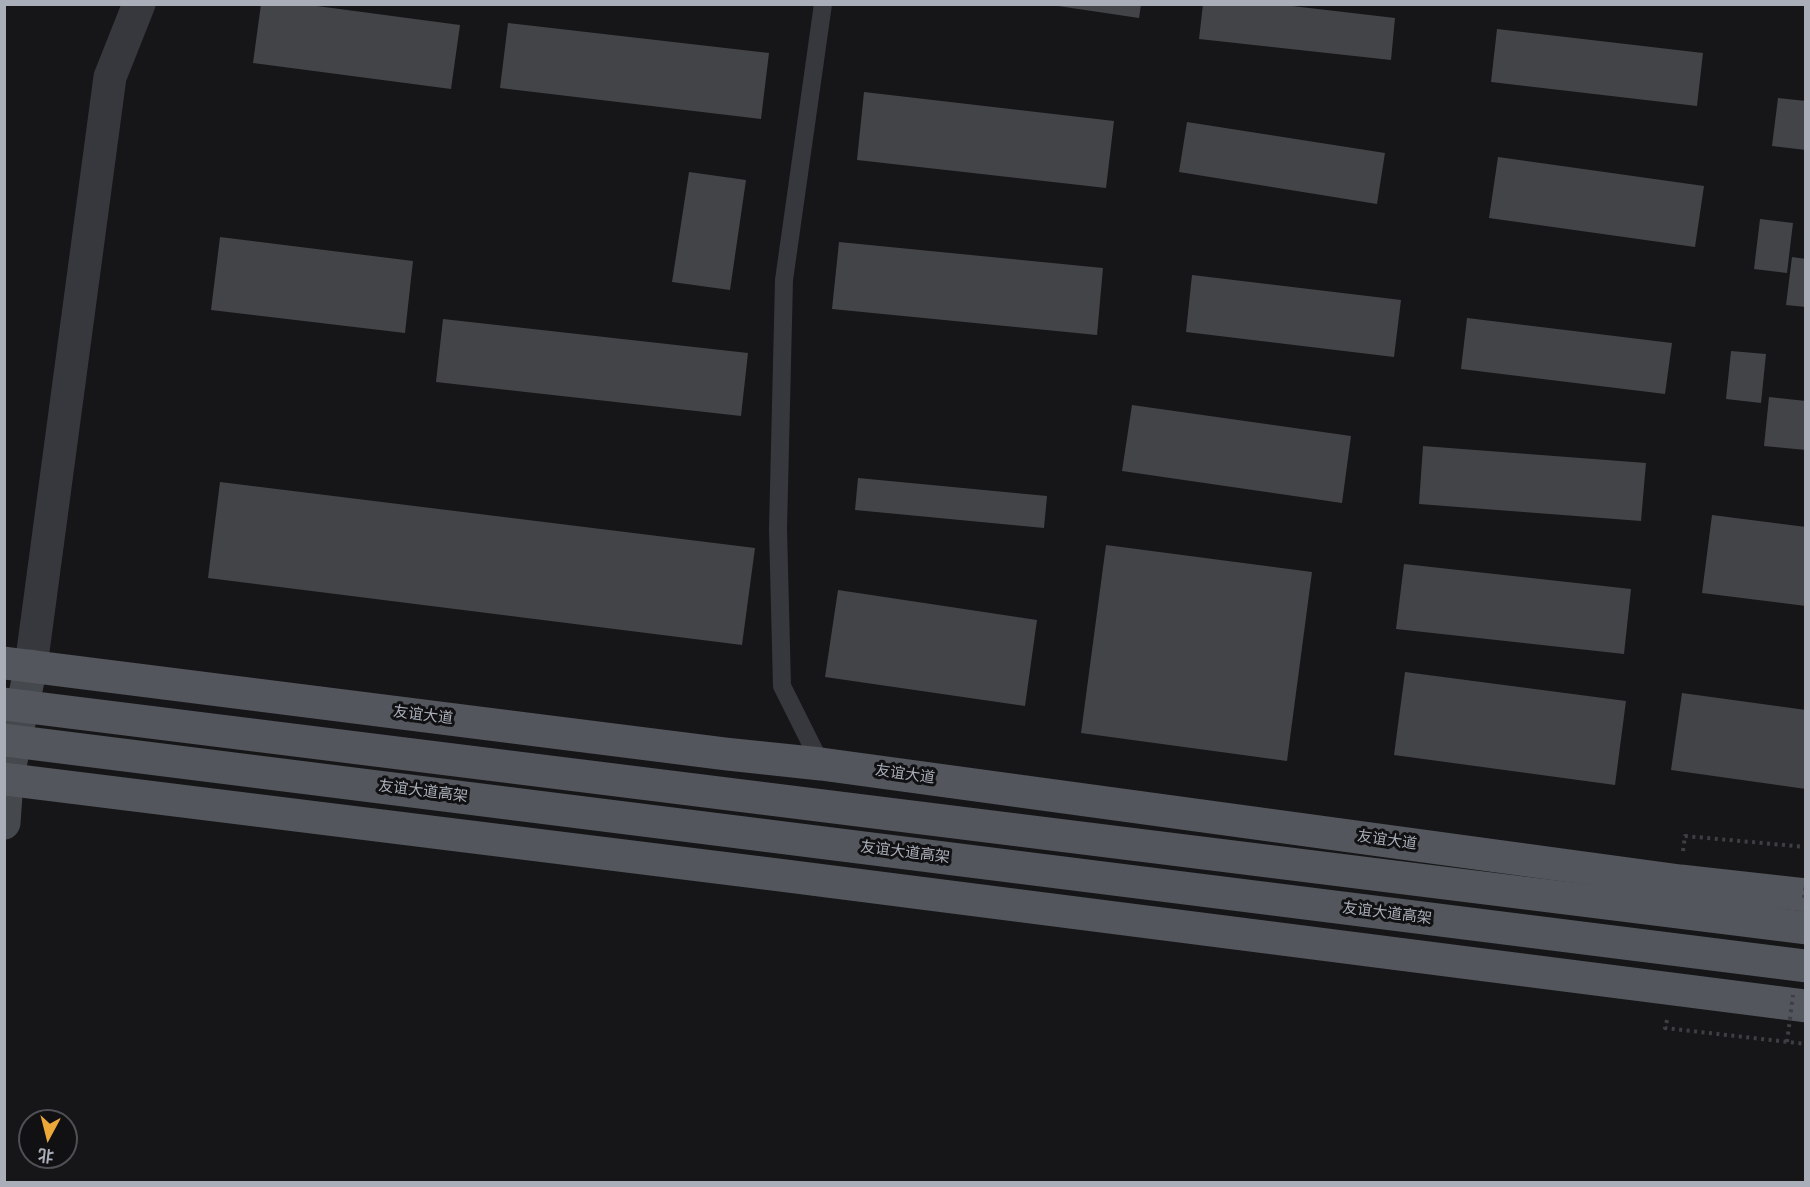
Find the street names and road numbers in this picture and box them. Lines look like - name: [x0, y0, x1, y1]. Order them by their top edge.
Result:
- street label: 友谊大道: [392, 703, 454, 729]
- street label: 友谊大道: [874, 762, 936, 788]
- street label: 友谊大道高架: [377, 778, 469, 806]
- street label: 友谊大道: [1356, 828, 1418, 854]
- street label: 友谊大道高架: [859, 839, 951, 867]
- street label: 友谊大道高架: [1341, 900, 1433, 928]

